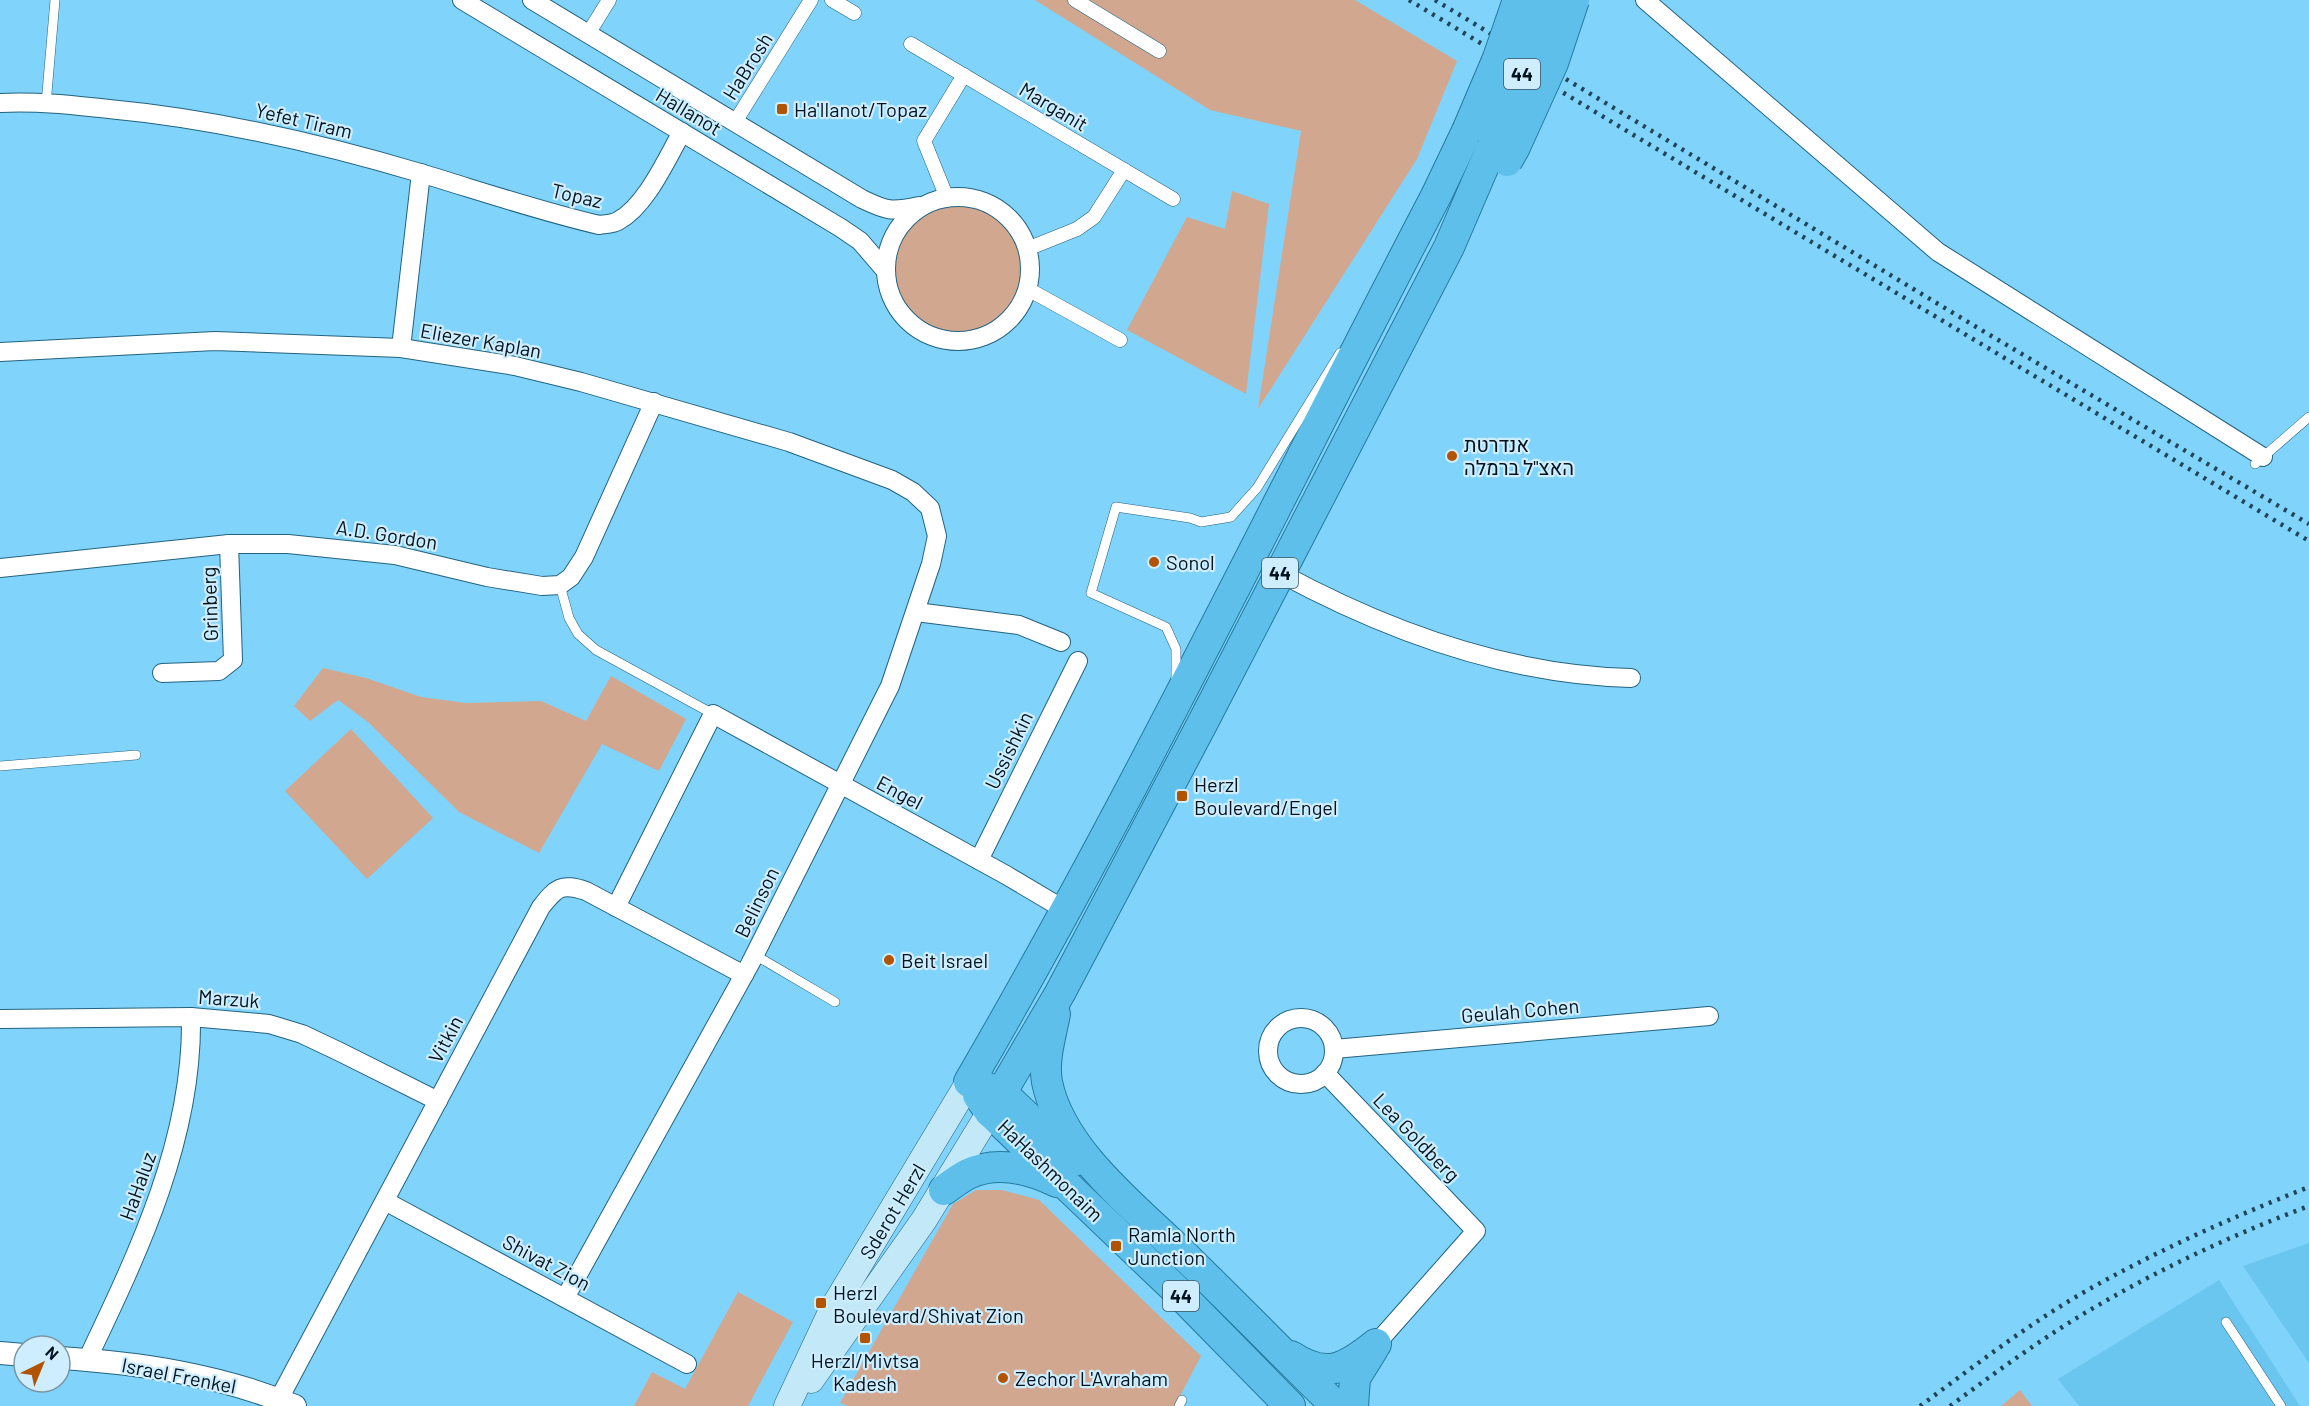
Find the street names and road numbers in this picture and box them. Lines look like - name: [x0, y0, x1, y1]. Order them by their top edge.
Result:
- street label: HaBrosh: [717, 28, 777, 104]
- road number: 44: [1504, 59, 1540, 89]
- street label: Marganit: [1015, 76, 1093, 136]
- street label: HaIlanot: [652, 82, 726, 140]
- street label: Yefet Tiram: [253, 97, 355, 143]
- street label: Topaz: [549, 178, 605, 212]
- street label: Eliezer Kaplan: [419, 318, 543, 362]
- street label: A.D. Gordon: [335, 514, 439, 554]
- road number: 44: [1262, 558, 1298, 588]
- street label: Grinberg: [196, 566, 222, 642]
- street label: Ussishkin: [979, 707, 1037, 793]
- street label: Engel: [873, 770, 927, 814]
- street label: Belinson: [729, 863, 783, 941]
- street label: Marzuk: [197, 984, 261, 1012]
- street label: Geulah Cohen: [1460, 993, 1580, 1027]
- street label: Vitkin: [423, 1011, 467, 1067]
- street label: Lea Goldberg: [1369, 1088, 1465, 1186]
- street label: HaHashmonaim: [993, 1114, 1109, 1226]
- street label: HaHaluz: [114, 1149, 160, 1223]
- street label: Sderot Herzl: [854, 1159, 930, 1263]
- street label: Shivat Zion: [499, 1229, 595, 1295]
- road number: 44: [1163, 1281, 1199, 1311]
- street label: Israel Frenkel: [120, 1352, 238, 1398]

